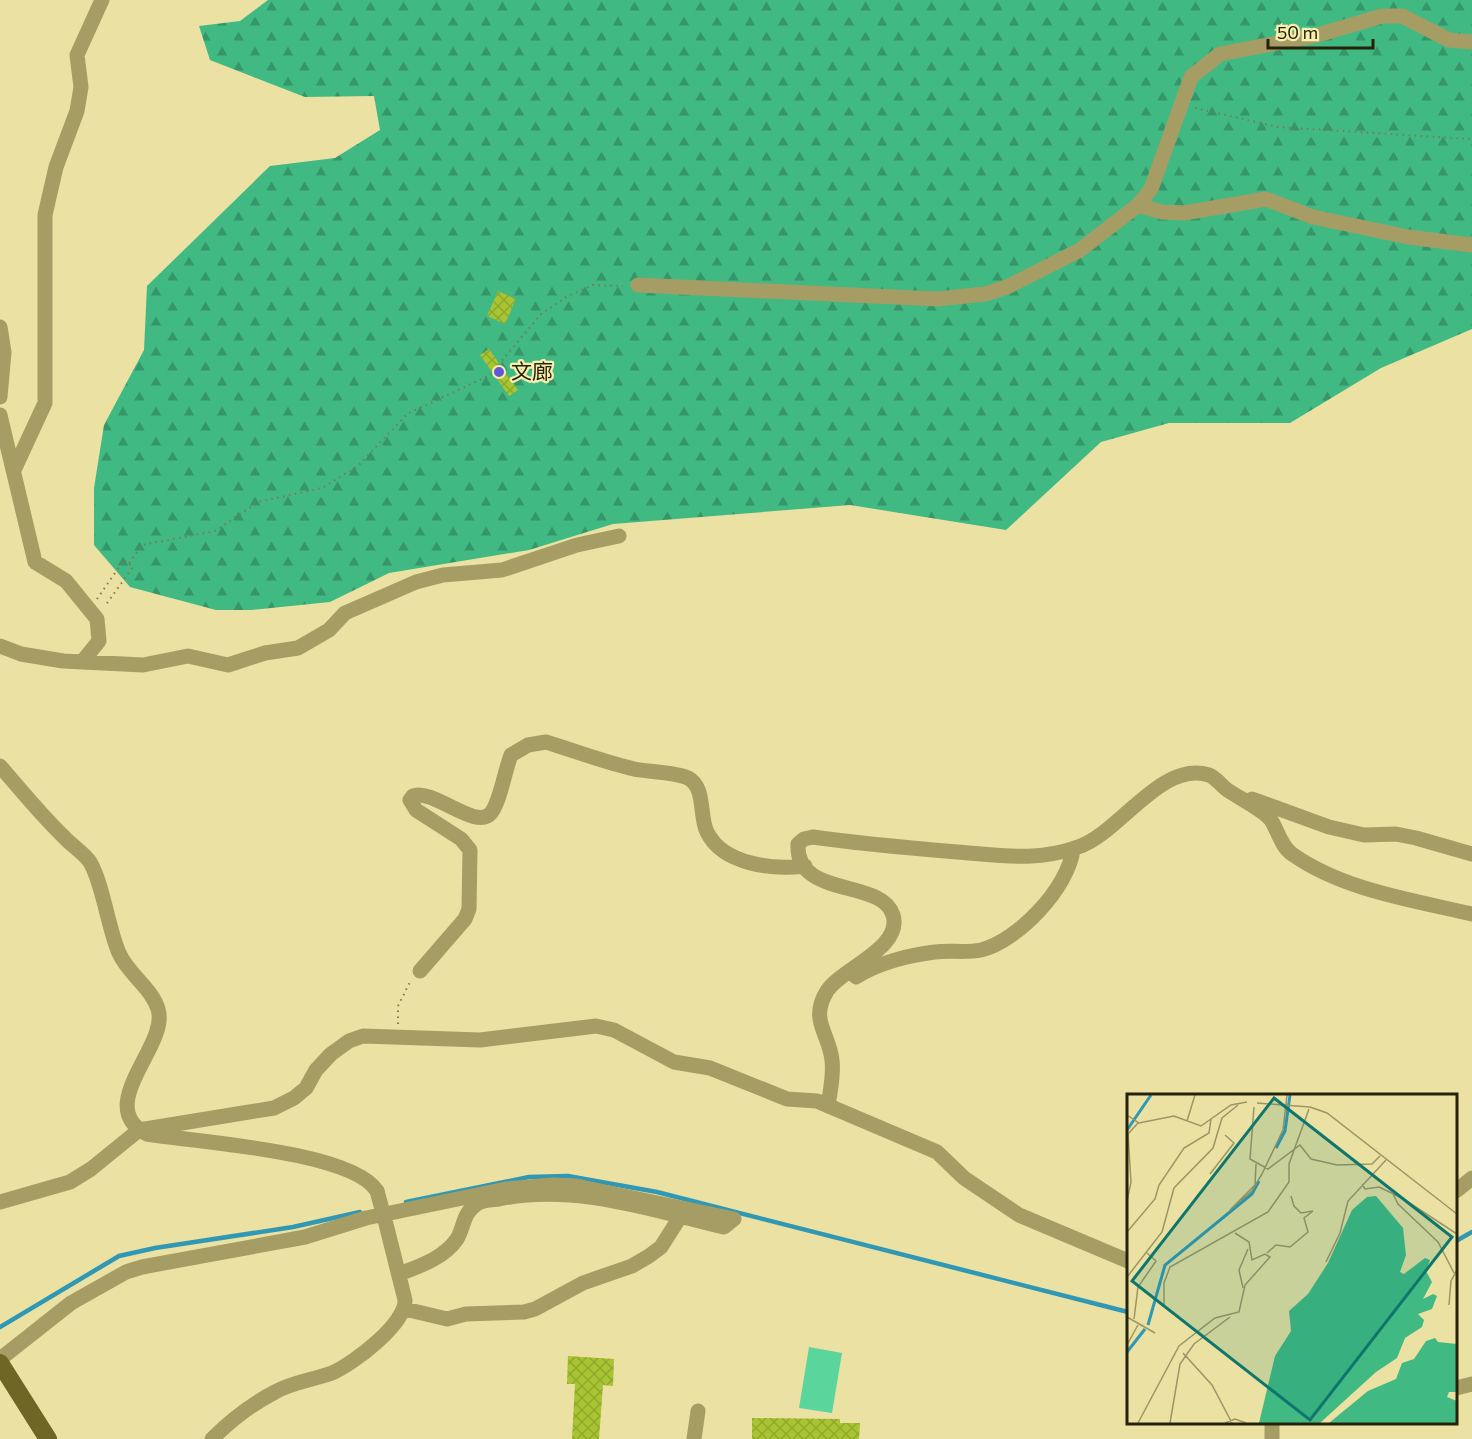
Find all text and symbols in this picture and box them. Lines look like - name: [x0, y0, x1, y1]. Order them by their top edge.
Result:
- scale bar: [1268, 12, 1373, 50]
- text: 50 m: [1277, 21, 1318, 43]
- place label: 文廊: [511, 358, 553, 383]
- marker: 文廊: [492, 365, 506, 379]
- inset map: [1127, 1094, 1457, 1424]

